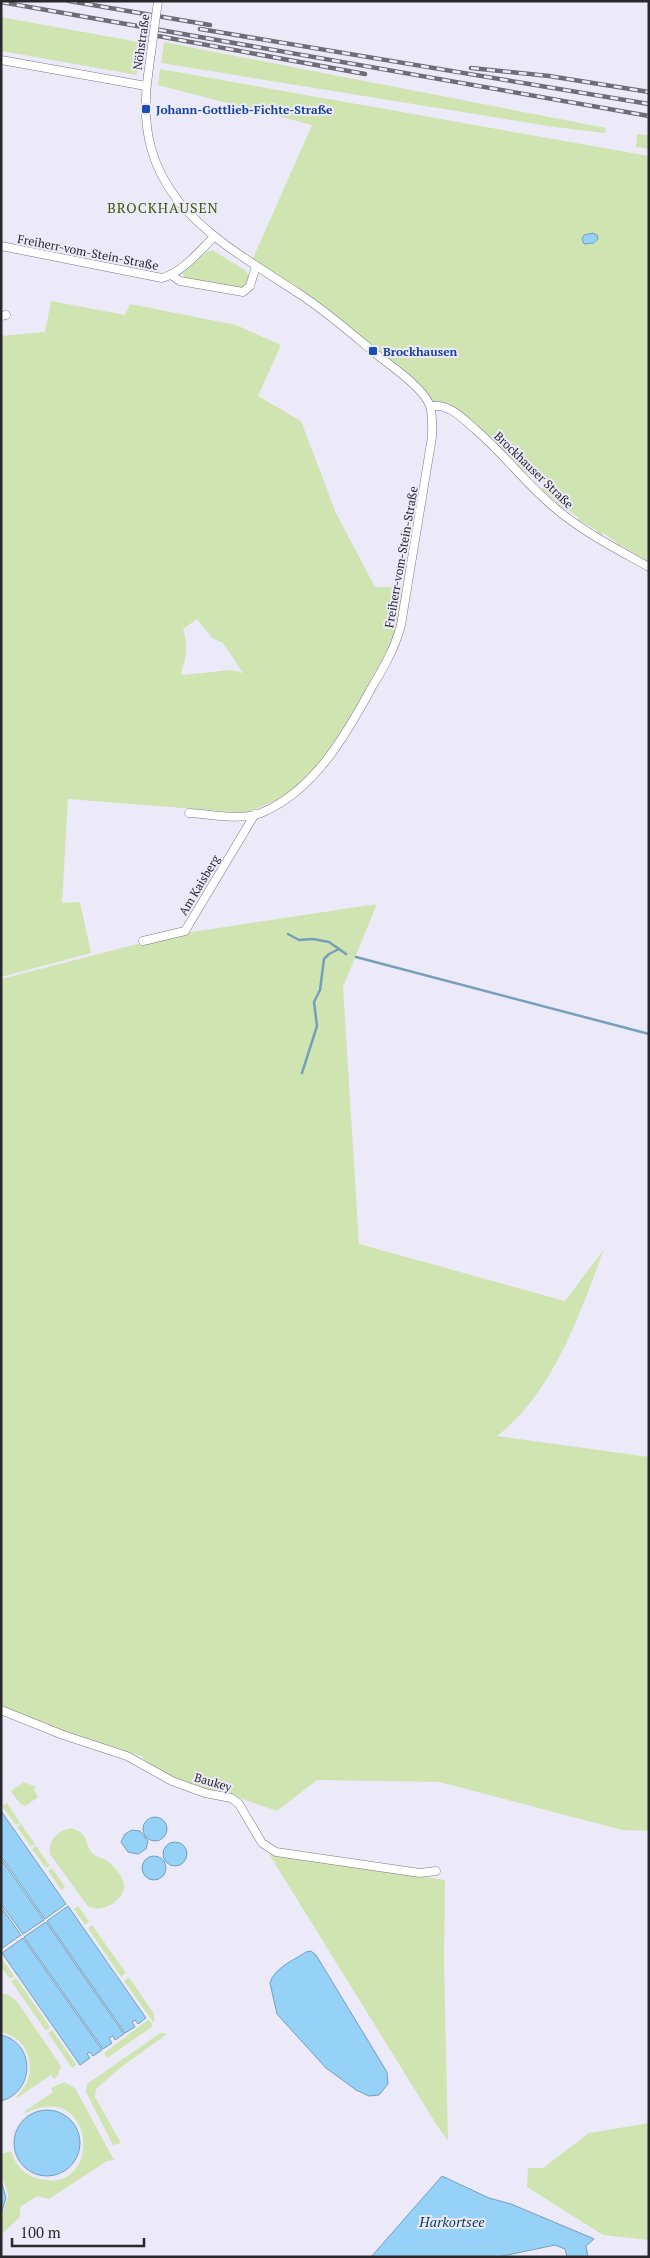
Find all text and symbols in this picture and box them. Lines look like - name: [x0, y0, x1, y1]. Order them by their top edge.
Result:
- street label: Nöhstraße: [130, 13, 152, 71]
- place label: Johann-Gottlieb-Fichte-Straße: [156, 102, 333, 117]
- marker: Johann-Gottlieb-Fichte-Straße: [140, 103, 152, 115]
- district label: BROCKHAUSEN: [107, 198, 219, 217]
- street label: Freiherr-vom-Stein-Straße: [16, 231, 160, 273]
- place label: Brockhausen: [383, 344, 458, 359]
- marker: Brockhausen: [367, 345, 379, 357]
- street label: Brockhauser Straße: [491, 428, 577, 512]
- street label: Freiherr-vom-Stein-Straße: [381, 485, 421, 629]
- street label: Am Kaisberg: [175, 852, 223, 918]
- street label: Baukey: [193, 1770, 234, 1795]
- water label: Harkortsee: [418, 2212, 485, 2231]
- scale bar: [12, 2216, 145, 2248]
- text: 100 m: [20, 2222, 61, 2242]

